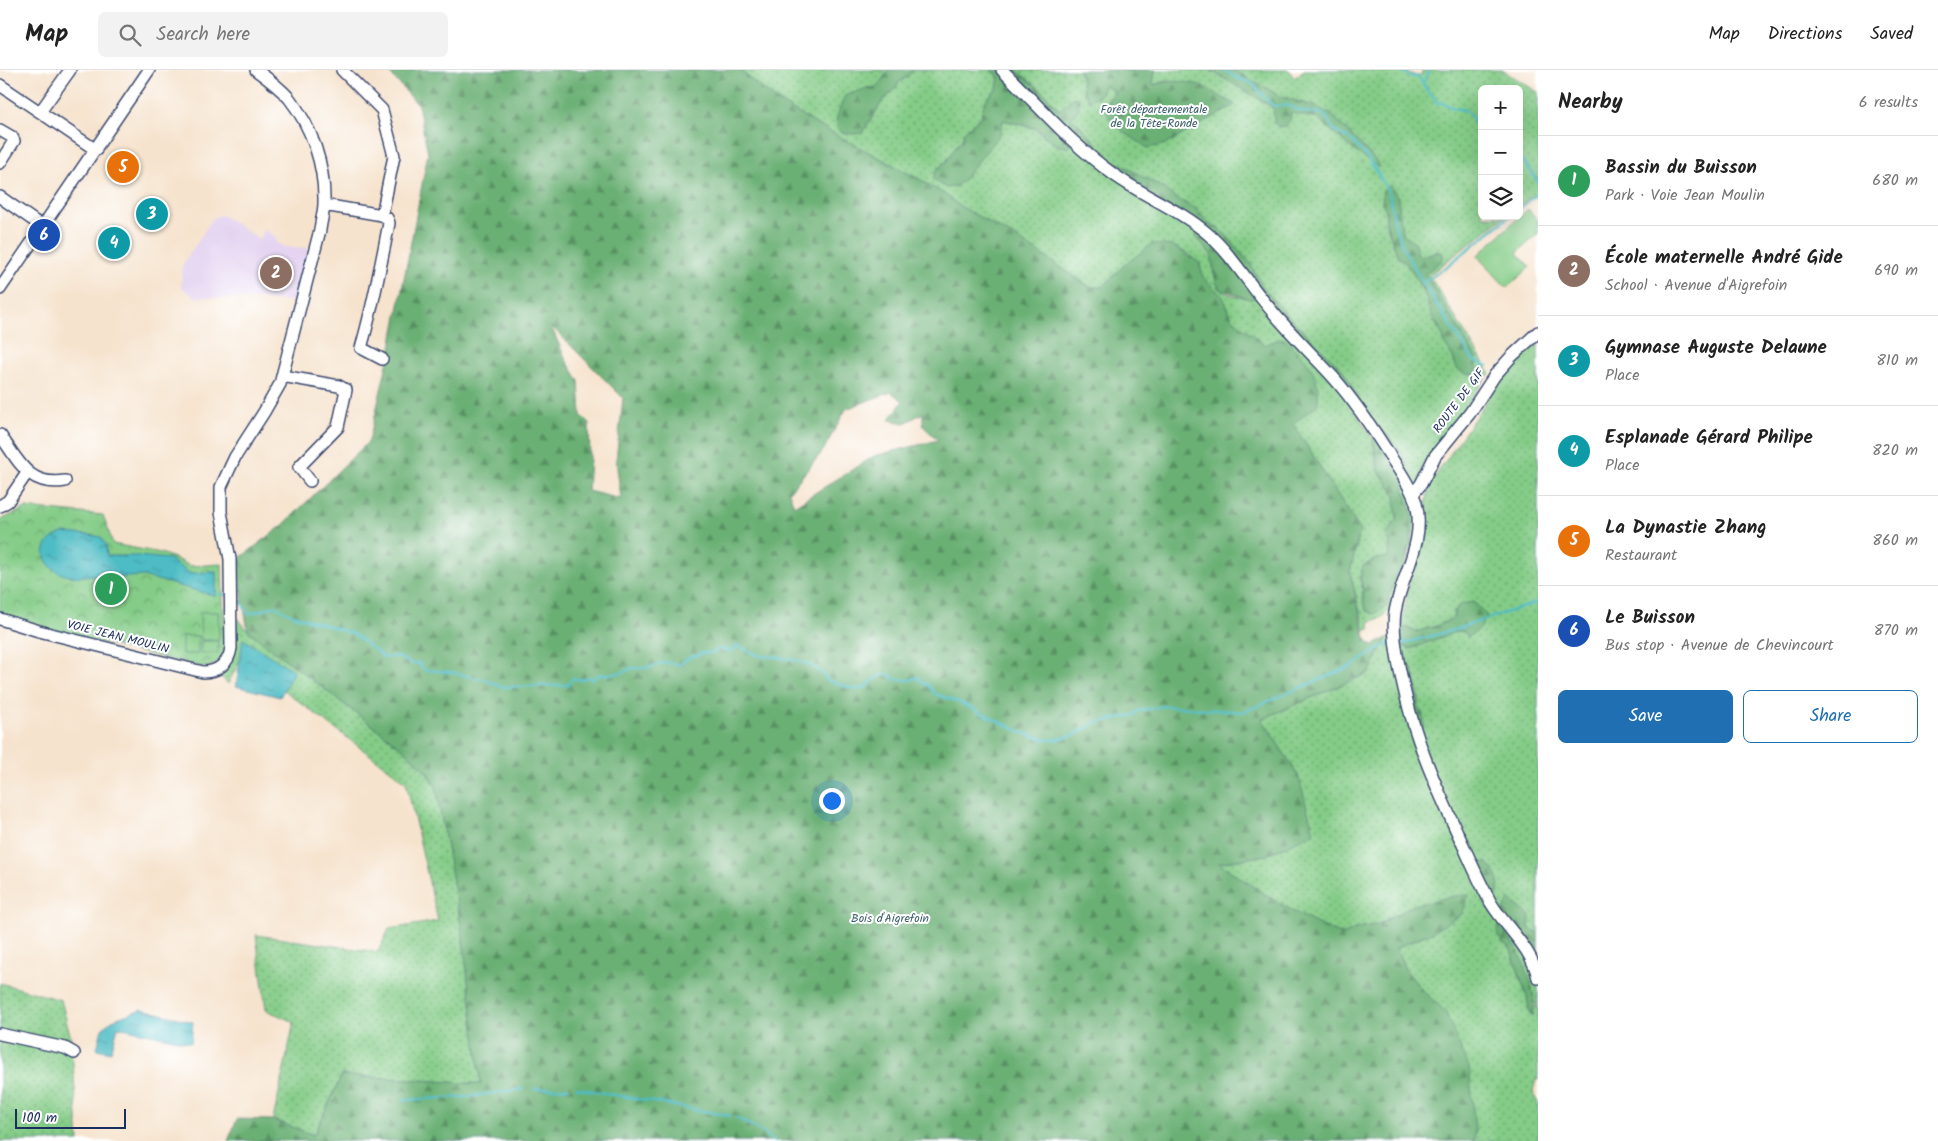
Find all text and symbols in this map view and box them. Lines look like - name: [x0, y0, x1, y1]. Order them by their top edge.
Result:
- search box: [98, 12, 448, 57]
- text: Map: [25, 15, 68, 54]
- text: Search here: [156, 20, 250, 50]
- text: Map: [1708, 20, 1740, 49]
- text: Directions: [1768, 20, 1842, 49]
- text: Saved: [1870, 20, 1913, 49]
- icon: search: [116, 21, 144, 49]
- map controls: [1478, 85, 1523, 220]
- button: +: [1478, 85, 1523, 130]
- text: Nearby: [1558, 86, 1623, 119]
- text: 6 results: [1859, 90, 1918, 115]
- park label: Forêt départementale de la Tête-Ronde: [1101, 100, 1208, 133]
- button: −: [1478, 130, 1523, 175]
- pin: 5: [107, 148, 139, 186]
- text: Bassin du Buisson: [1605, 153, 1757, 183]
- text: 1: [1572, 168, 1576, 193]
- text: 680 m: [1872, 168, 1918, 193]
- button: layers: [1478, 175, 1523, 220]
- text: Park · Voie Jean Moulin: [1605, 183, 1765, 208]
- pin: 3: [136, 195, 168, 233]
- pin: 6: [28, 216, 60, 254]
- pin: 4: [98, 224, 130, 262]
- text: École maternelle André Gide: [1605, 243, 1843, 273]
- pin: 2: [260, 254, 292, 292]
- text: 2: [1569, 258, 1579, 283]
- text: 690 m: [1874, 258, 1918, 283]
- text: School · Avenue d'Aigrefoin: [1605, 273, 1787, 298]
- text: Gymnase Auguste Delaune: [1605, 333, 1827, 363]
- text: 3: [1570, 348, 1578, 373]
- text: 810 m: [1876, 348, 1918, 373]
- street label: ROUTE DE GIF: [1428, 363, 1491, 437]
- text: Place: [1605, 363, 1639, 388]
- text: Esplanade Gérard Philipe: [1605, 423, 1813, 453]
- text: 4: [1570, 438, 1578, 463]
- text: 820 m: [1872, 438, 1918, 463]
- text: Place: [1605, 453, 1639, 478]
- text: La Dynastie Zhang: [1605, 513, 1766, 543]
- text: 5: [1570, 528, 1578, 553]
- text: 860 m: [1872, 528, 1918, 553]
- text: Restaurant: [1605, 543, 1677, 568]
- pin: 1: [95, 570, 127, 608]
- text: Le Buisson: [1605, 603, 1695, 633]
- street label: VOIE JEAN MOULIN: [65, 615, 171, 659]
- text: 6: [1570, 618, 1578, 643]
- text: 870 m: [1874, 618, 1918, 643]
- text: Bus stop · Avenue de Chevincourt: [1605, 633, 1834, 658]
- button: Save: [1558, 690, 1733, 743]
- button: Share: [1743, 690, 1918, 743]
- your location: [819, 788, 845, 814]
- park label: Bois d'Aigrefoin: [851, 909, 929, 928]
- scale bar: [15, 1106, 126, 1129]
- text: 100 m: [22, 1107, 57, 1129]

